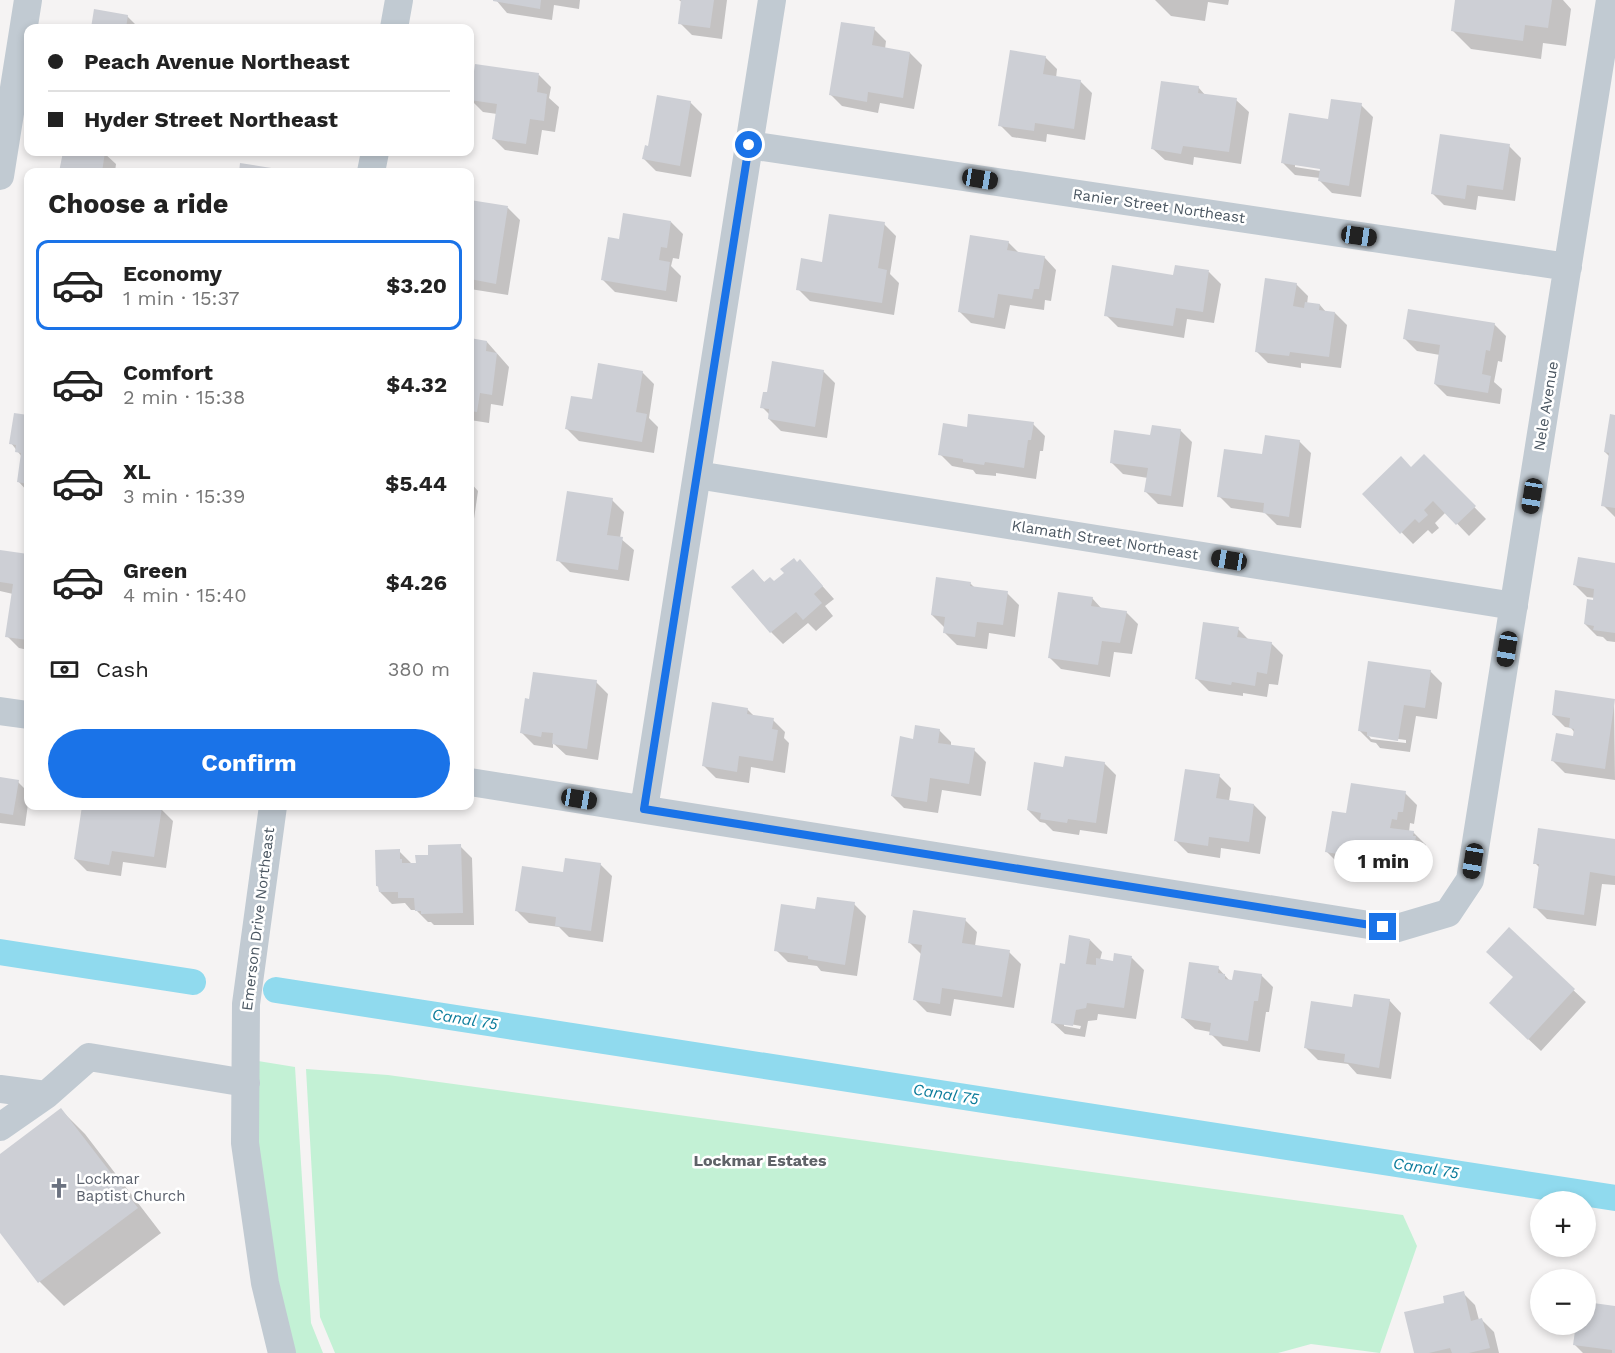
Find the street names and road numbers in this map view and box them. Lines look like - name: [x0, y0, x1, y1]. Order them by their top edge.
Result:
- street label: Ranier Street Northeast: [1072, 185, 1247, 227]
- street label: Nele Avenue: [1530, 360, 1562, 452]
- street label: Klamath Street Northeast: [1010, 516, 1200, 564]
- street label: Emerson Drive Northeast: [238, 826, 278, 1012]

